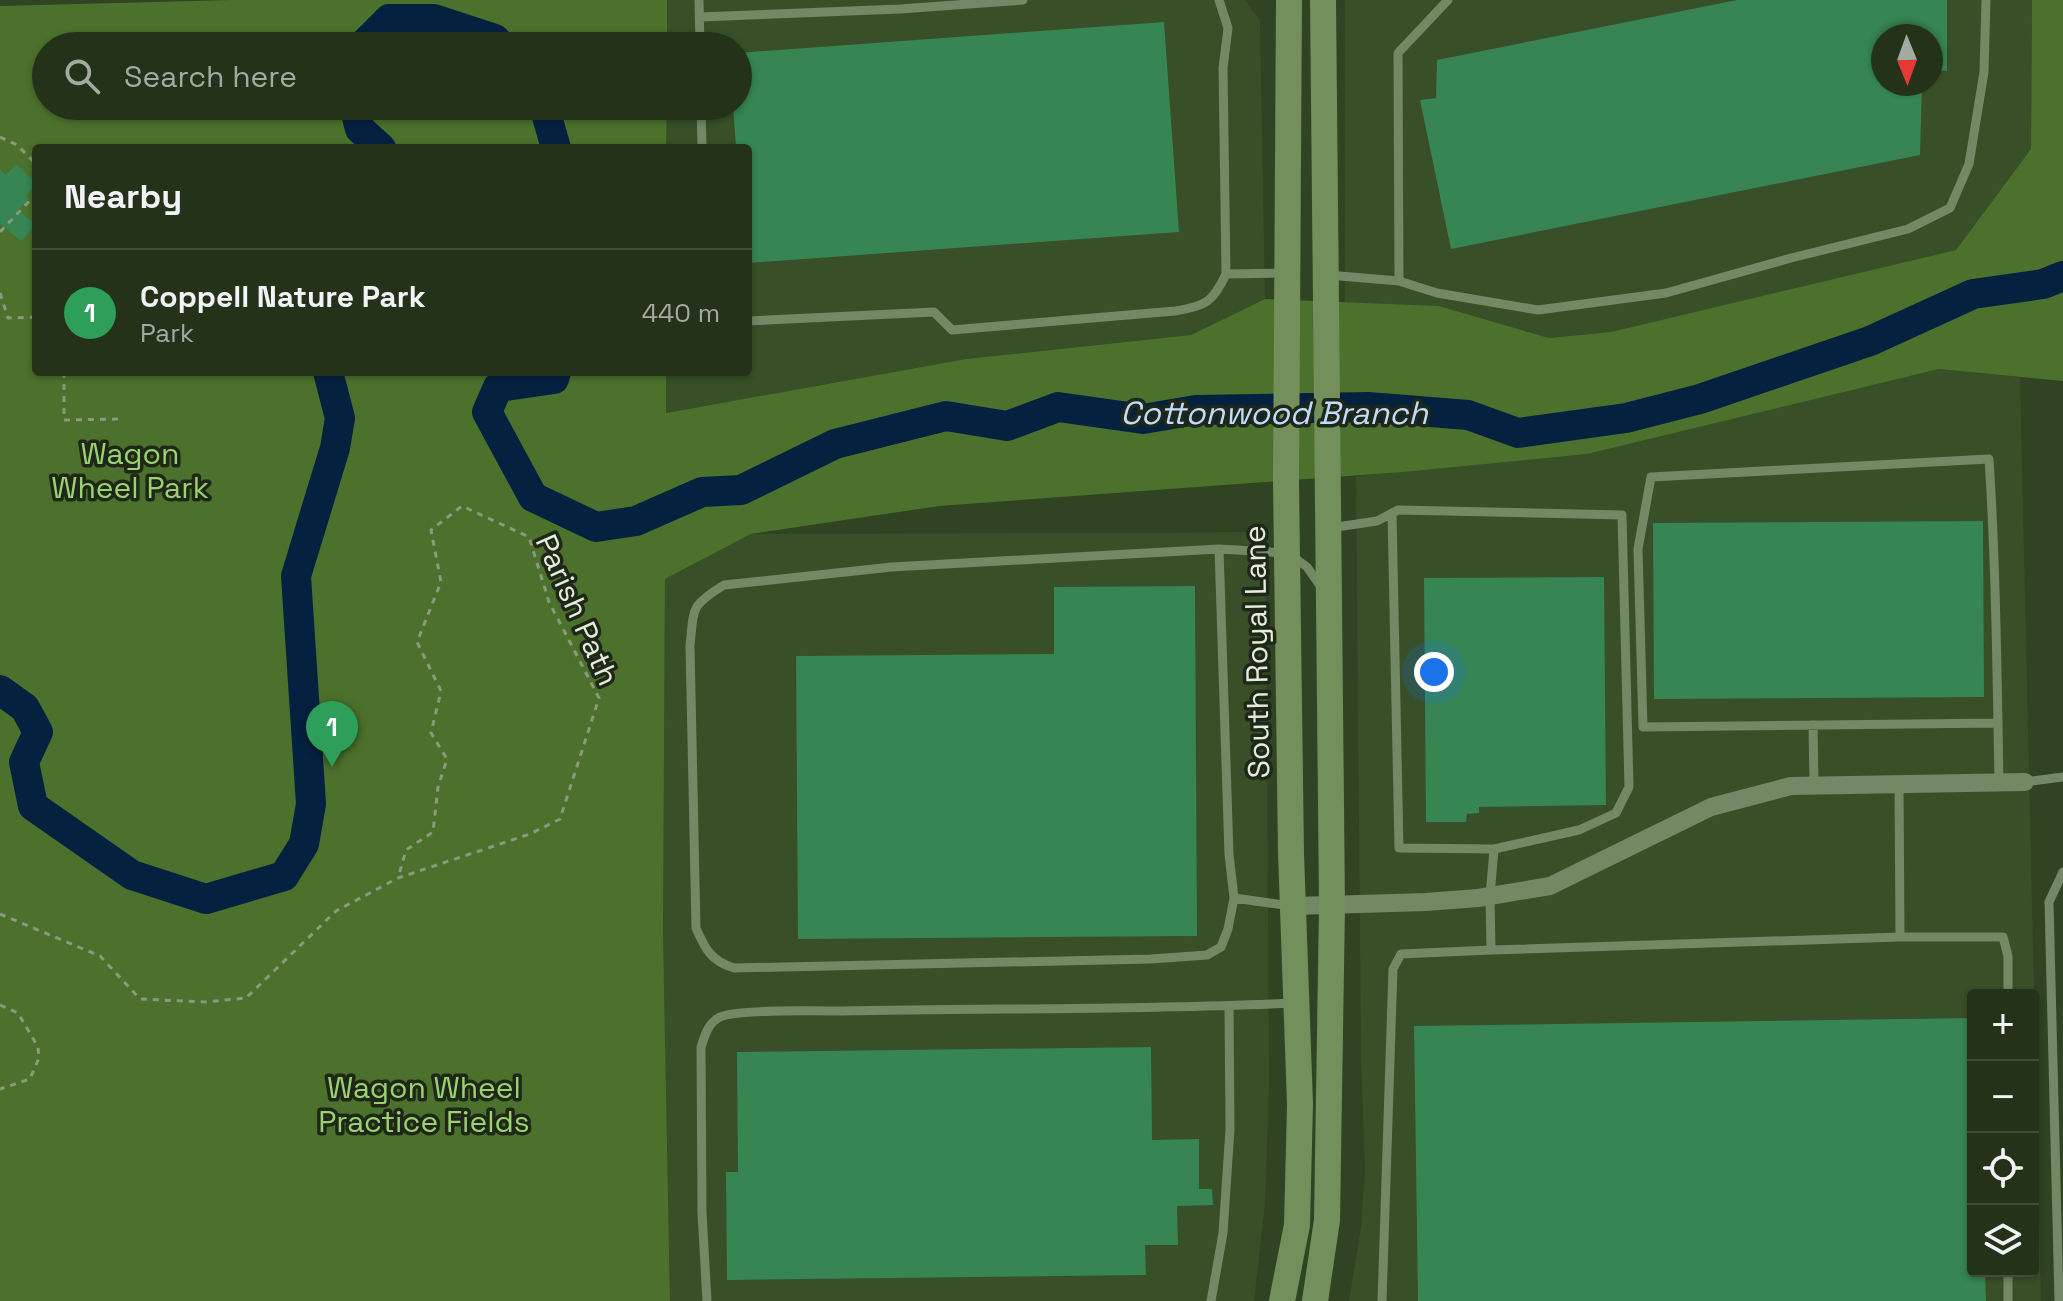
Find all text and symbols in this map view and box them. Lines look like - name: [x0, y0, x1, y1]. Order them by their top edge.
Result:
- north arrow: [1871, 24, 1943, 96]
- search box: [32, 32, 752, 120]
- icon: search: [60, 54, 104, 98]
- text: Search here: [124, 57, 297, 96]
- text: Nearby: [64, 175, 182, 218]
- text: Coppell Nature Park: [140, 277, 426, 316]
- text: 1: [84, 296, 96, 330]
- text: 440 m: [642, 296, 720, 330]
- text: Park: [140, 316, 194, 350]
- water label: Cottonwood Branch: [1120, 393, 1429, 433]
- park label: Wagon Wheel Park: [51, 434, 209, 507]
- street label: South Royal Lane: [1235, 525, 1278, 779]
- street label: Parish Path: [527, 528, 628, 692]
- your location: [1414, 652, 1454, 692]
- pin: 1: [306, 701, 358, 767]
- map controls: [1967, 989, 2039, 1277]
- button: +: [1967, 989, 2039, 1061]
- button: −: [1967, 1061, 2039, 1133]
- park label: Wagon Wheel Practice Fields: [318, 1068, 530, 1141]
- button: locate: [1967, 1133, 2039, 1205]
- button: layers: [1967, 1205, 2039, 1277]

